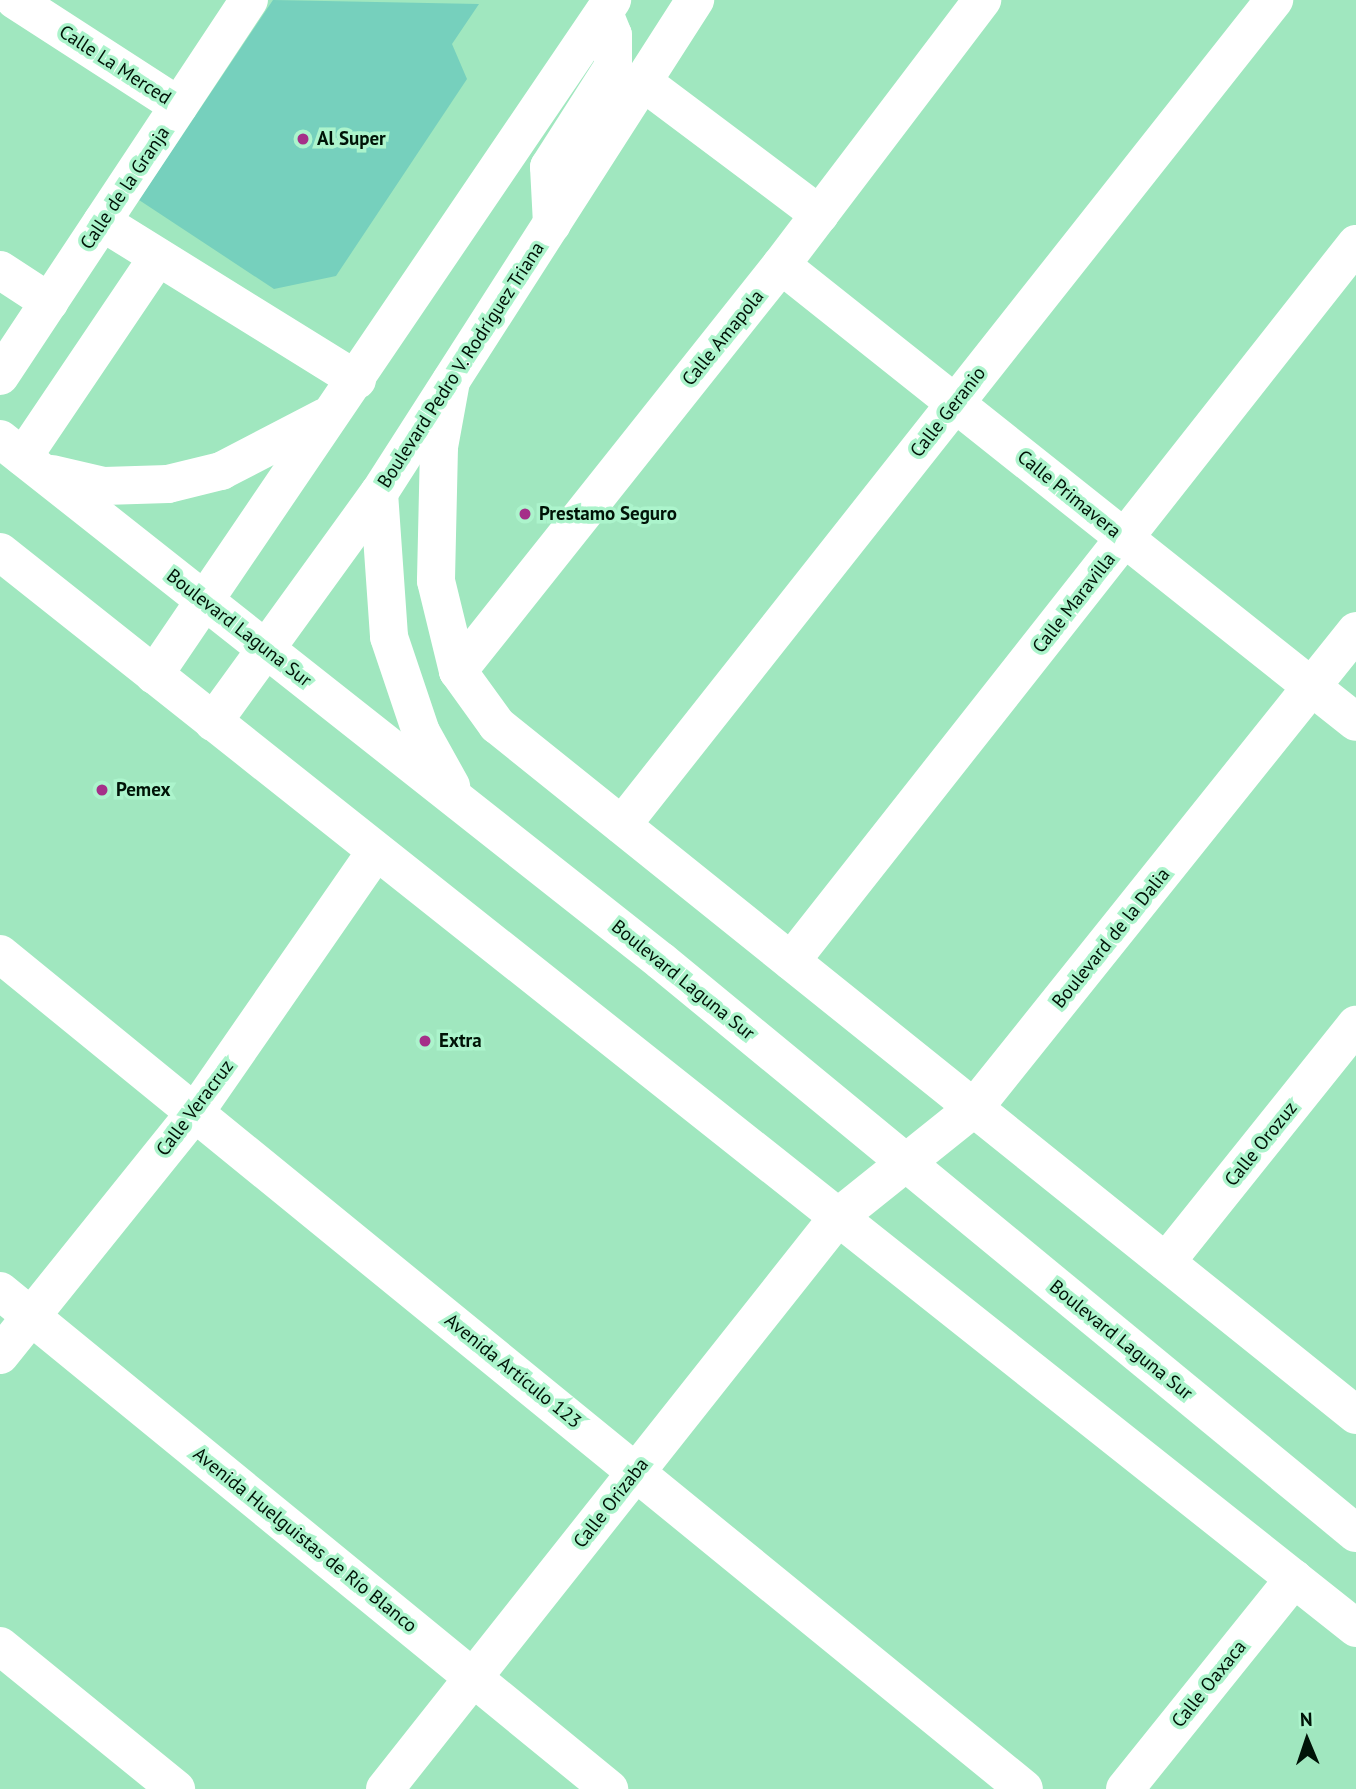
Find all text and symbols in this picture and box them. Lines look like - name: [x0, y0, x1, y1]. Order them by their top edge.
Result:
- street label: Calle La Merced: [55, 20, 175, 110]
- street label: Calle de la Granja: [76, 122, 174, 254]
- place label: Al Super: [317, 128, 386, 150]
- marker: Al Super: [295, 131, 311, 147]
- street label: Boulevard Pedro V. Rodríguez Triana: [372, 237, 550, 493]
- street label: Calle Amapola: [677, 285, 769, 391]
- street label: Calle Geranio: [906, 362, 990, 462]
- street label: Calle Primavera: [1013, 445, 1125, 543]
- place label: Prestamo Seguro: [539, 503, 677, 525]
- marker: Prestamo Seguro: [517, 506, 533, 522]
- street label: Calle Maravilla: [1028, 548, 1120, 658]
- street label: Boulevard Laguna Sur: [162, 564, 316, 692]
- place label: Pemex: [116, 779, 170, 801]
- marker: Pemex: [94, 782, 110, 798]
- street label: Boulevard de la Dalia: [1048, 863, 1174, 1013]
- street label: Boulevard Laguna Sur: [607, 915, 759, 1045]
- place label: Extra: [439, 1030, 482, 1052]
- marker: Extra: [417, 1033, 433, 1049]
- street label: Calle Veracruz: [151, 1055, 239, 1161]
- street label: Calle Orozuz: [1220, 1097, 1302, 1191]
- street label: Boulevard Laguna Sur: [1045, 1275, 1197, 1405]
- street label: Avenida Artículo 123: [440, 1309, 586, 1433]
- street label: Avenida Huelguistas de Río Blanco: [189, 1443, 421, 1637]
- street label: Calle Orizaba: [569, 1453, 653, 1553]
- street label: Calle Oaxaca: [1167, 1636, 1251, 1732]
- north arrow: [1272, 1705, 1342, 1775]
- text: N: [1300, 1707, 1313, 1731]

